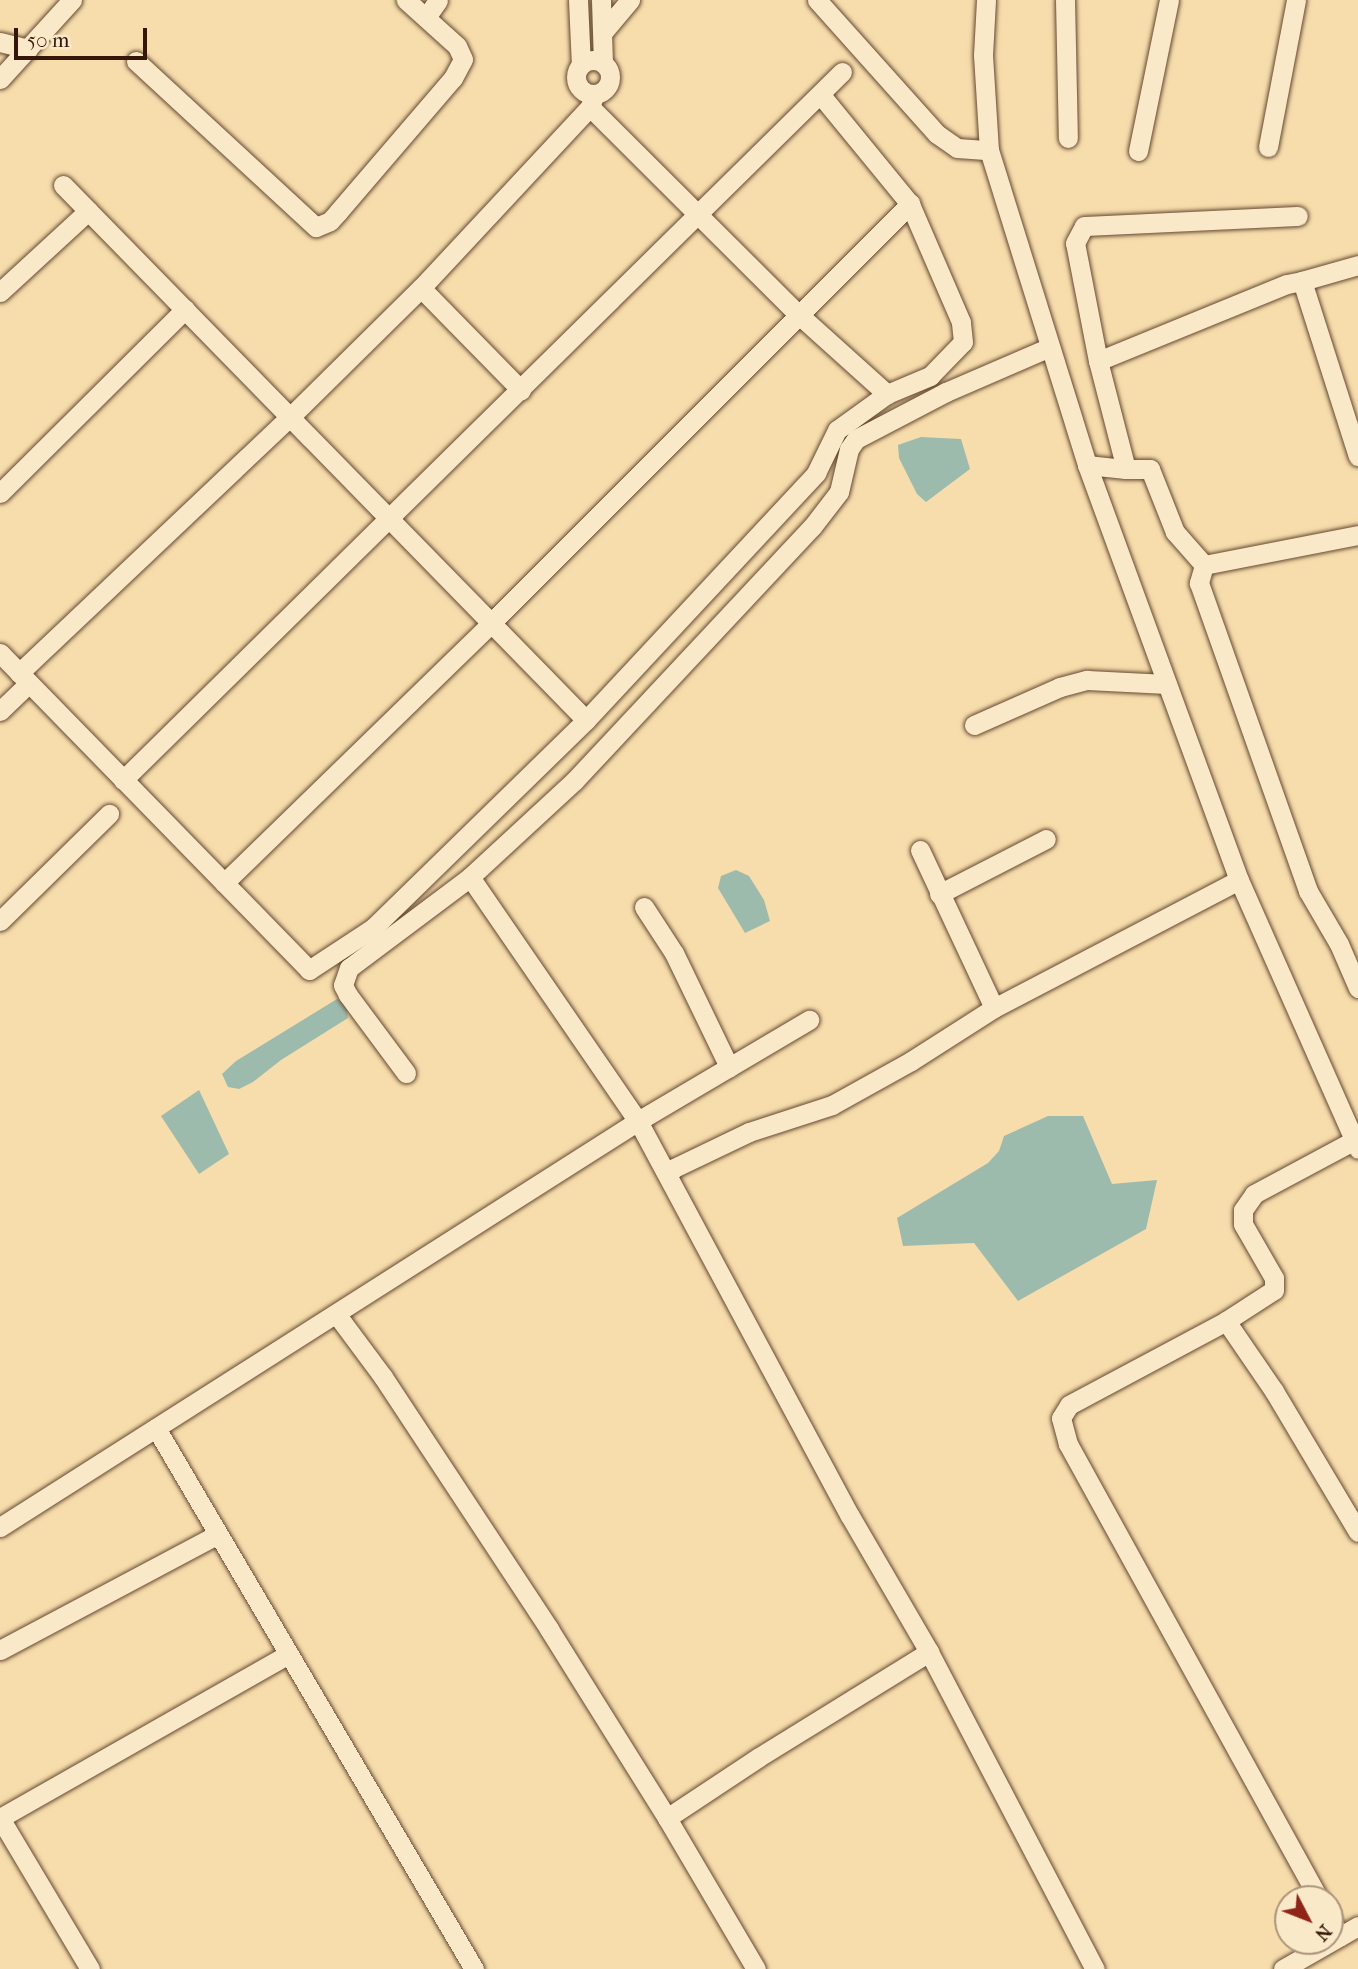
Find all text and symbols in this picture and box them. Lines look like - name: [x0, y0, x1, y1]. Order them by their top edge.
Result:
- scale bar: [18, 14, 150, 58]
- text: 50 m: [27, 28, 70, 52]
- north arrow: [1274, 1885, 1344, 1955]
- text: N: [1310, 1920, 1336, 1945]

